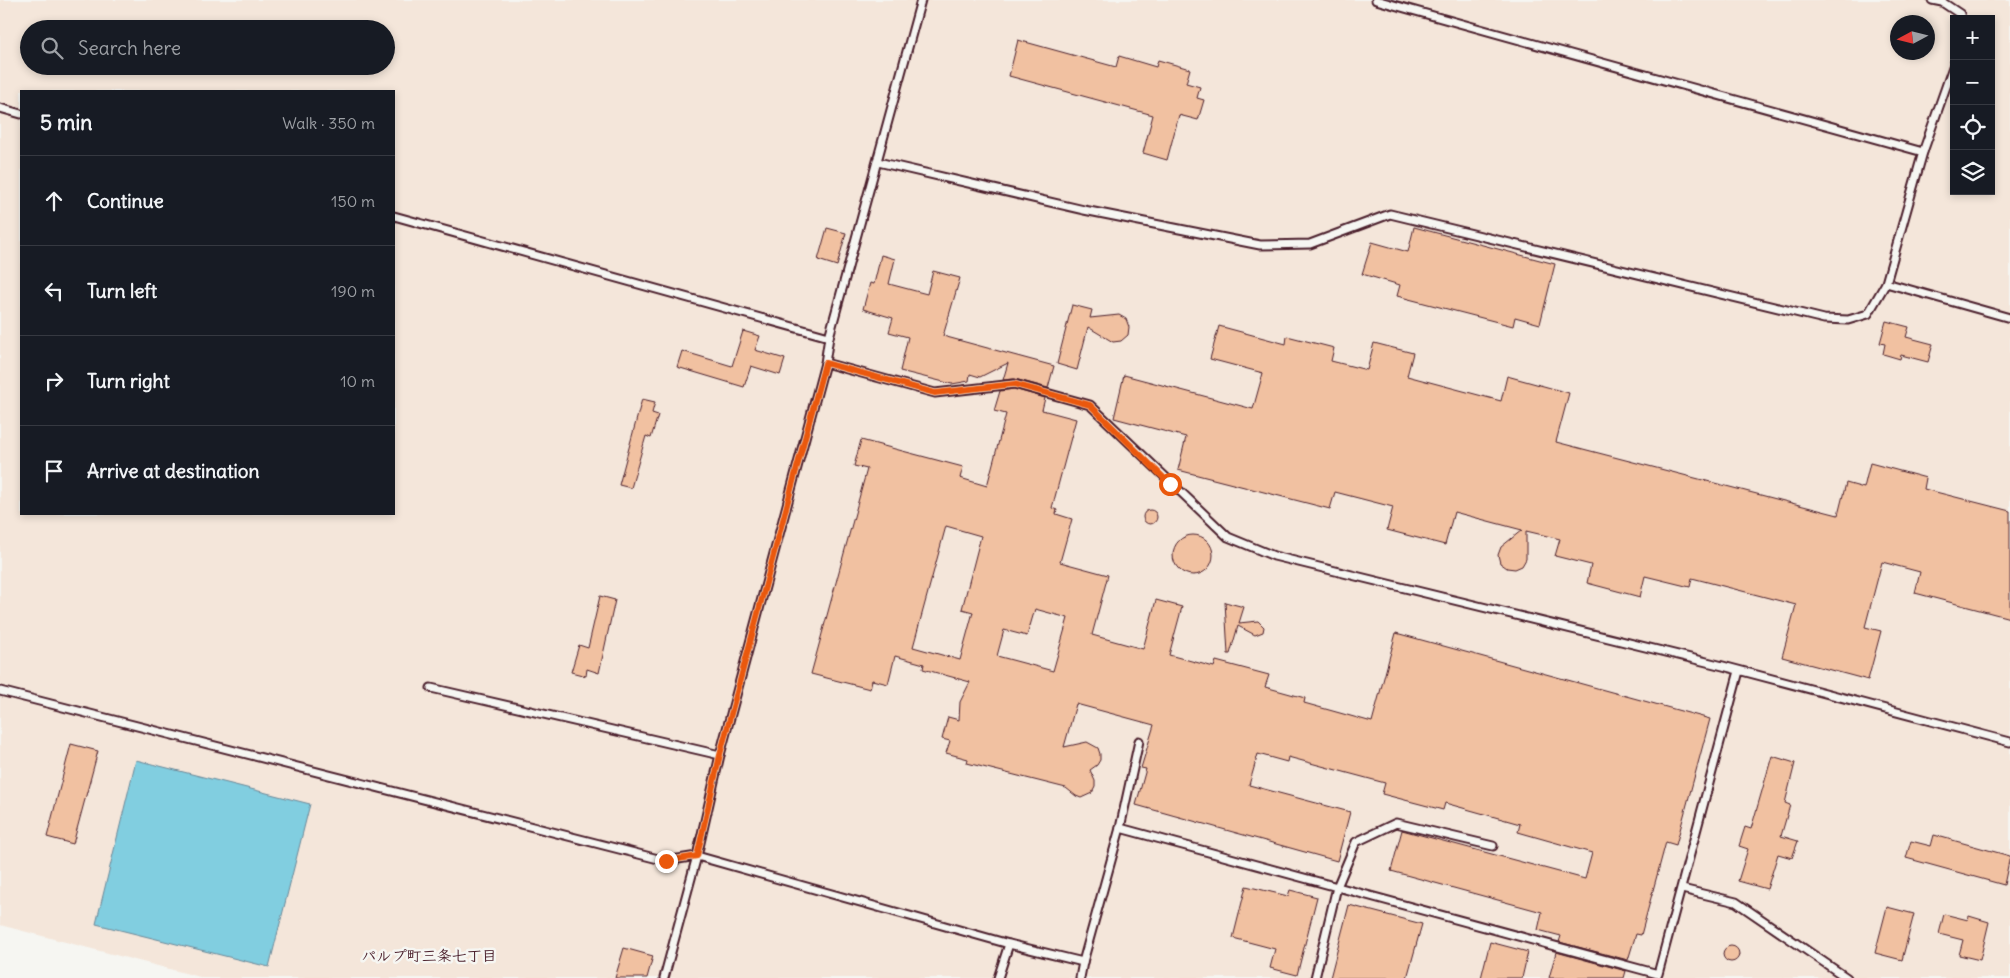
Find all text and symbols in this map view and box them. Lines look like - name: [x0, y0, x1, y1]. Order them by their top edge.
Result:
- north arrow: [1890, 15, 1935, 60]
- map controls: [1950, 15, 1995, 195]
- button: +: [1950, 15, 1995, 60]
- search box: [20, 20, 395, 75]
- icon: search: [38, 34, 66, 62]
- text: Search here: [78, 36, 181, 60]
- button: −: [1950, 60, 1995, 105]
- button: locate: [1950, 105, 1995, 150]
- text: 5 min: [40, 109, 92, 136]
- text: Walk · 350 m: [282, 113, 375, 133]
- button: layers: [1950, 150, 1995, 195]
- icon: ahead: [40, 187, 68, 215]
- text: Continue: [87, 189, 164, 213]
- text: 150 m: [331, 191, 375, 211]
- icon: left: [40, 277, 68, 305]
- text: Turn left: [87, 279, 157, 303]
- text: 190 m: [331, 281, 375, 301]
- icon: right: [40, 367, 68, 395]
- text: Turn right: [87, 369, 170, 393]
- text: 10 m: [340, 371, 375, 391]
- icon: arrive: [40, 457, 68, 485]
- text: Arrive at destination: [87, 459, 260, 483]
- route start: [1159, 473, 1182, 496]
- route end: [655, 850, 678, 873]
- district label: パルプ町三条七丁目: [361, 946, 497, 965]

